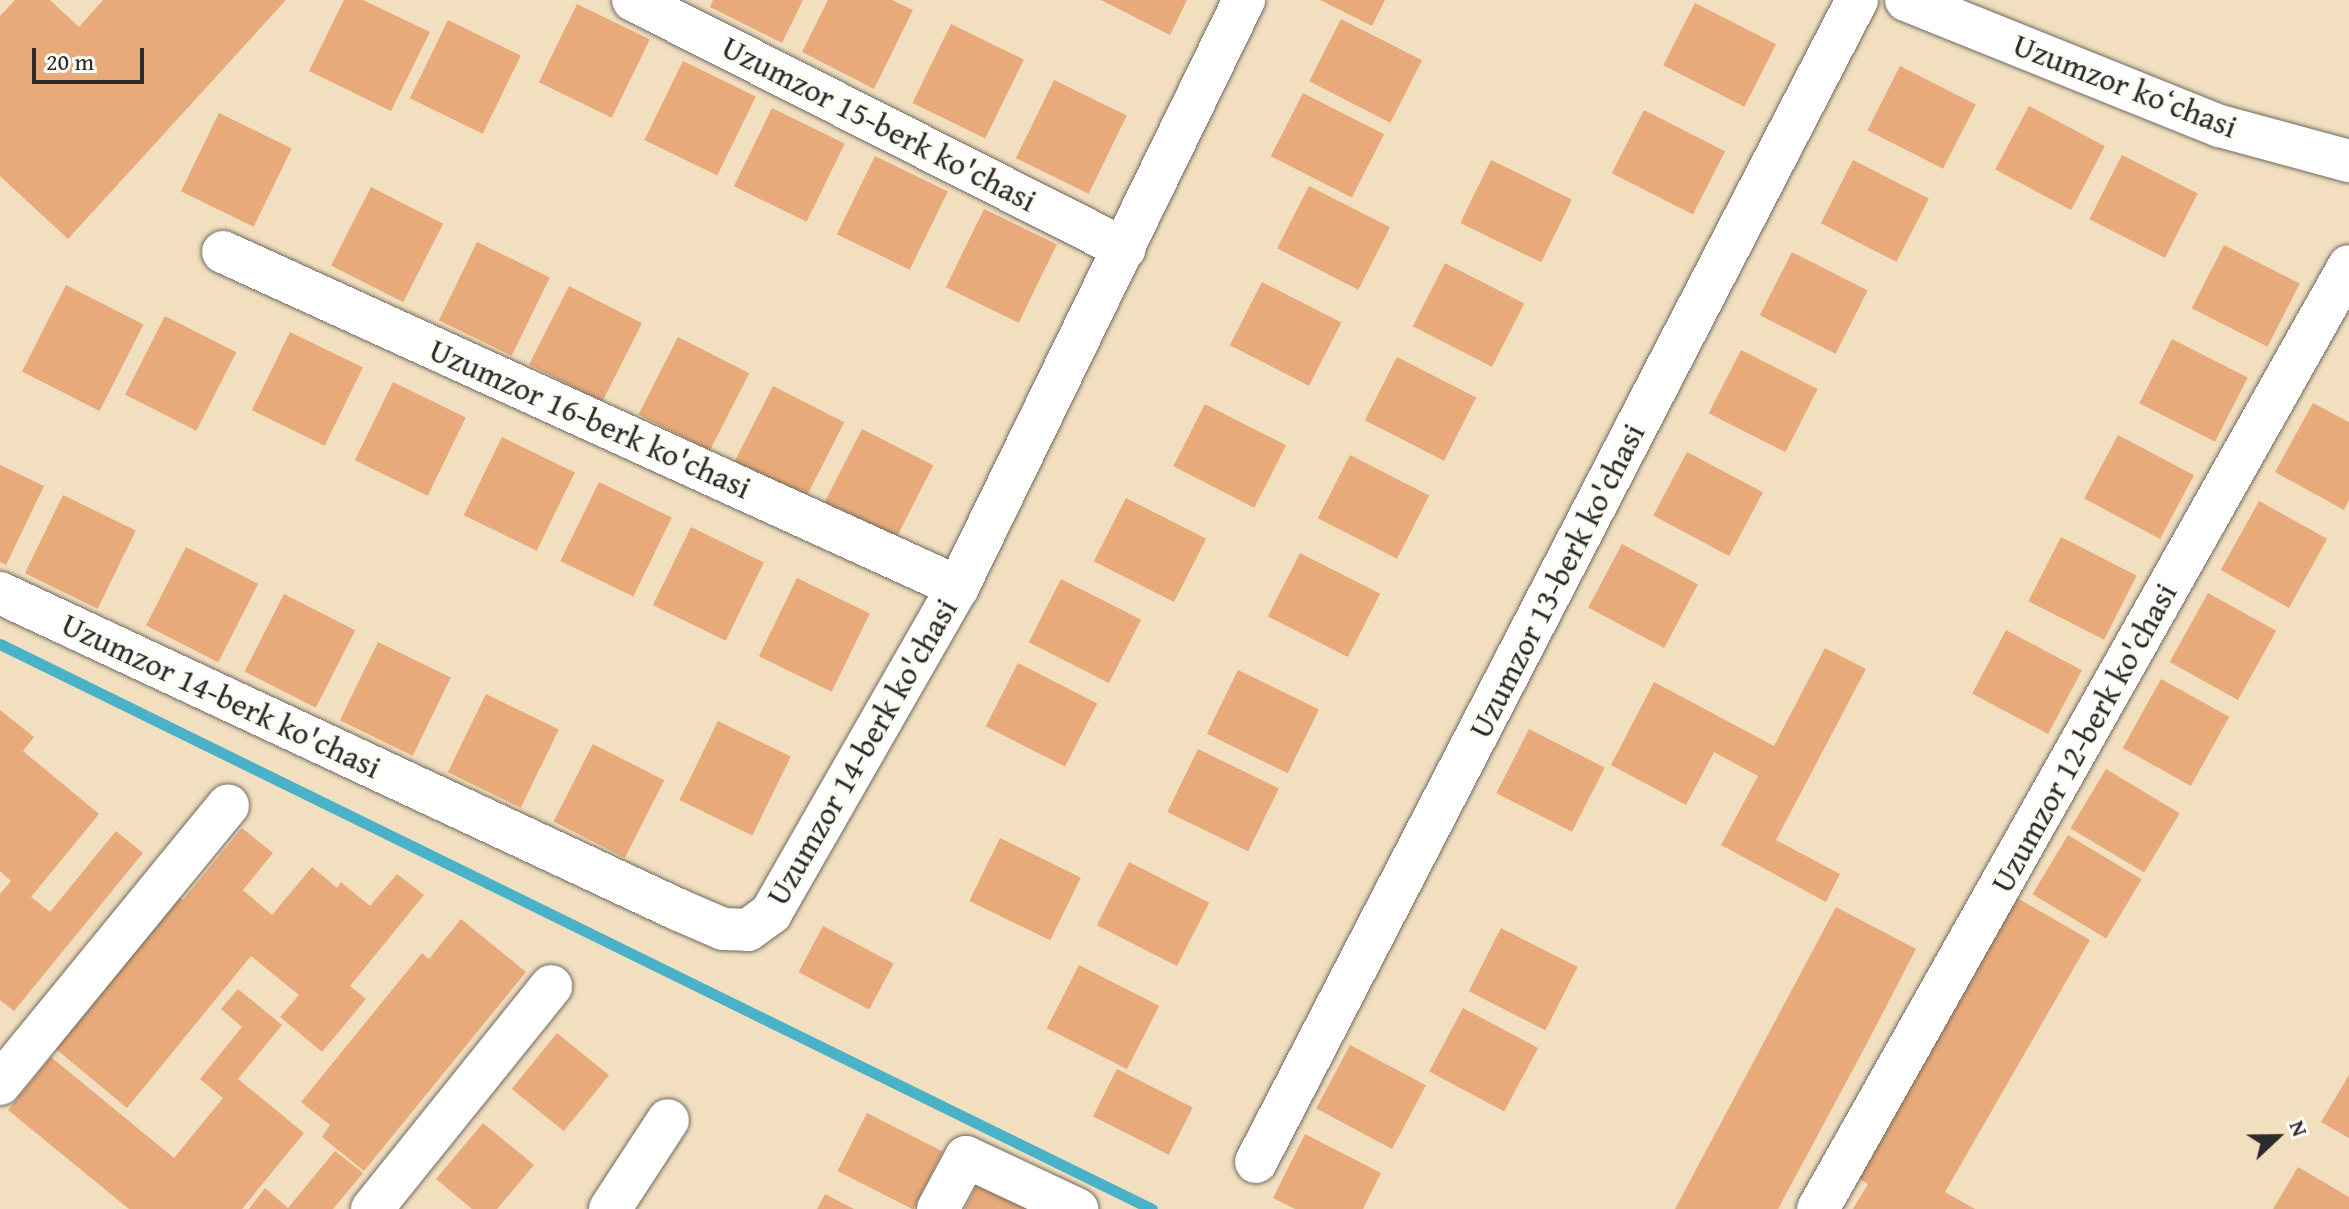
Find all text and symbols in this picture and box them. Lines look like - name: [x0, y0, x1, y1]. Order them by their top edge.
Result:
- street label: Uzumzor koʻchasi: [2008, 26, 2242, 146]
- street label: Uzumzor 15-berk ko'chasi: [715, 28, 1043, 220]
- scale bar: [36, 32, 148, 82]
- text: 20 m: [46, 44, 94, 79]
- street label: Uzumzor 16-berk ko'chasi: [423, 331, 757, 507]
- street label: Uzumzor 13-berk ko'chasi: [1461, 417, 1653, 745]
- street label: Uzumzor 12-berk ko'chasi: [1983, 577, 2185, 899]
- street label: Uzumzor 14-berk ko'chasi: [758, 592, 966, 912]
- street label: Uzumzor 14-berk ko'chasi: [55, 605, 387, 787]
- north arrow: [2237, 1097, 2317, 1177]
- text: N: [2282, 1115, 2317, 1141]

